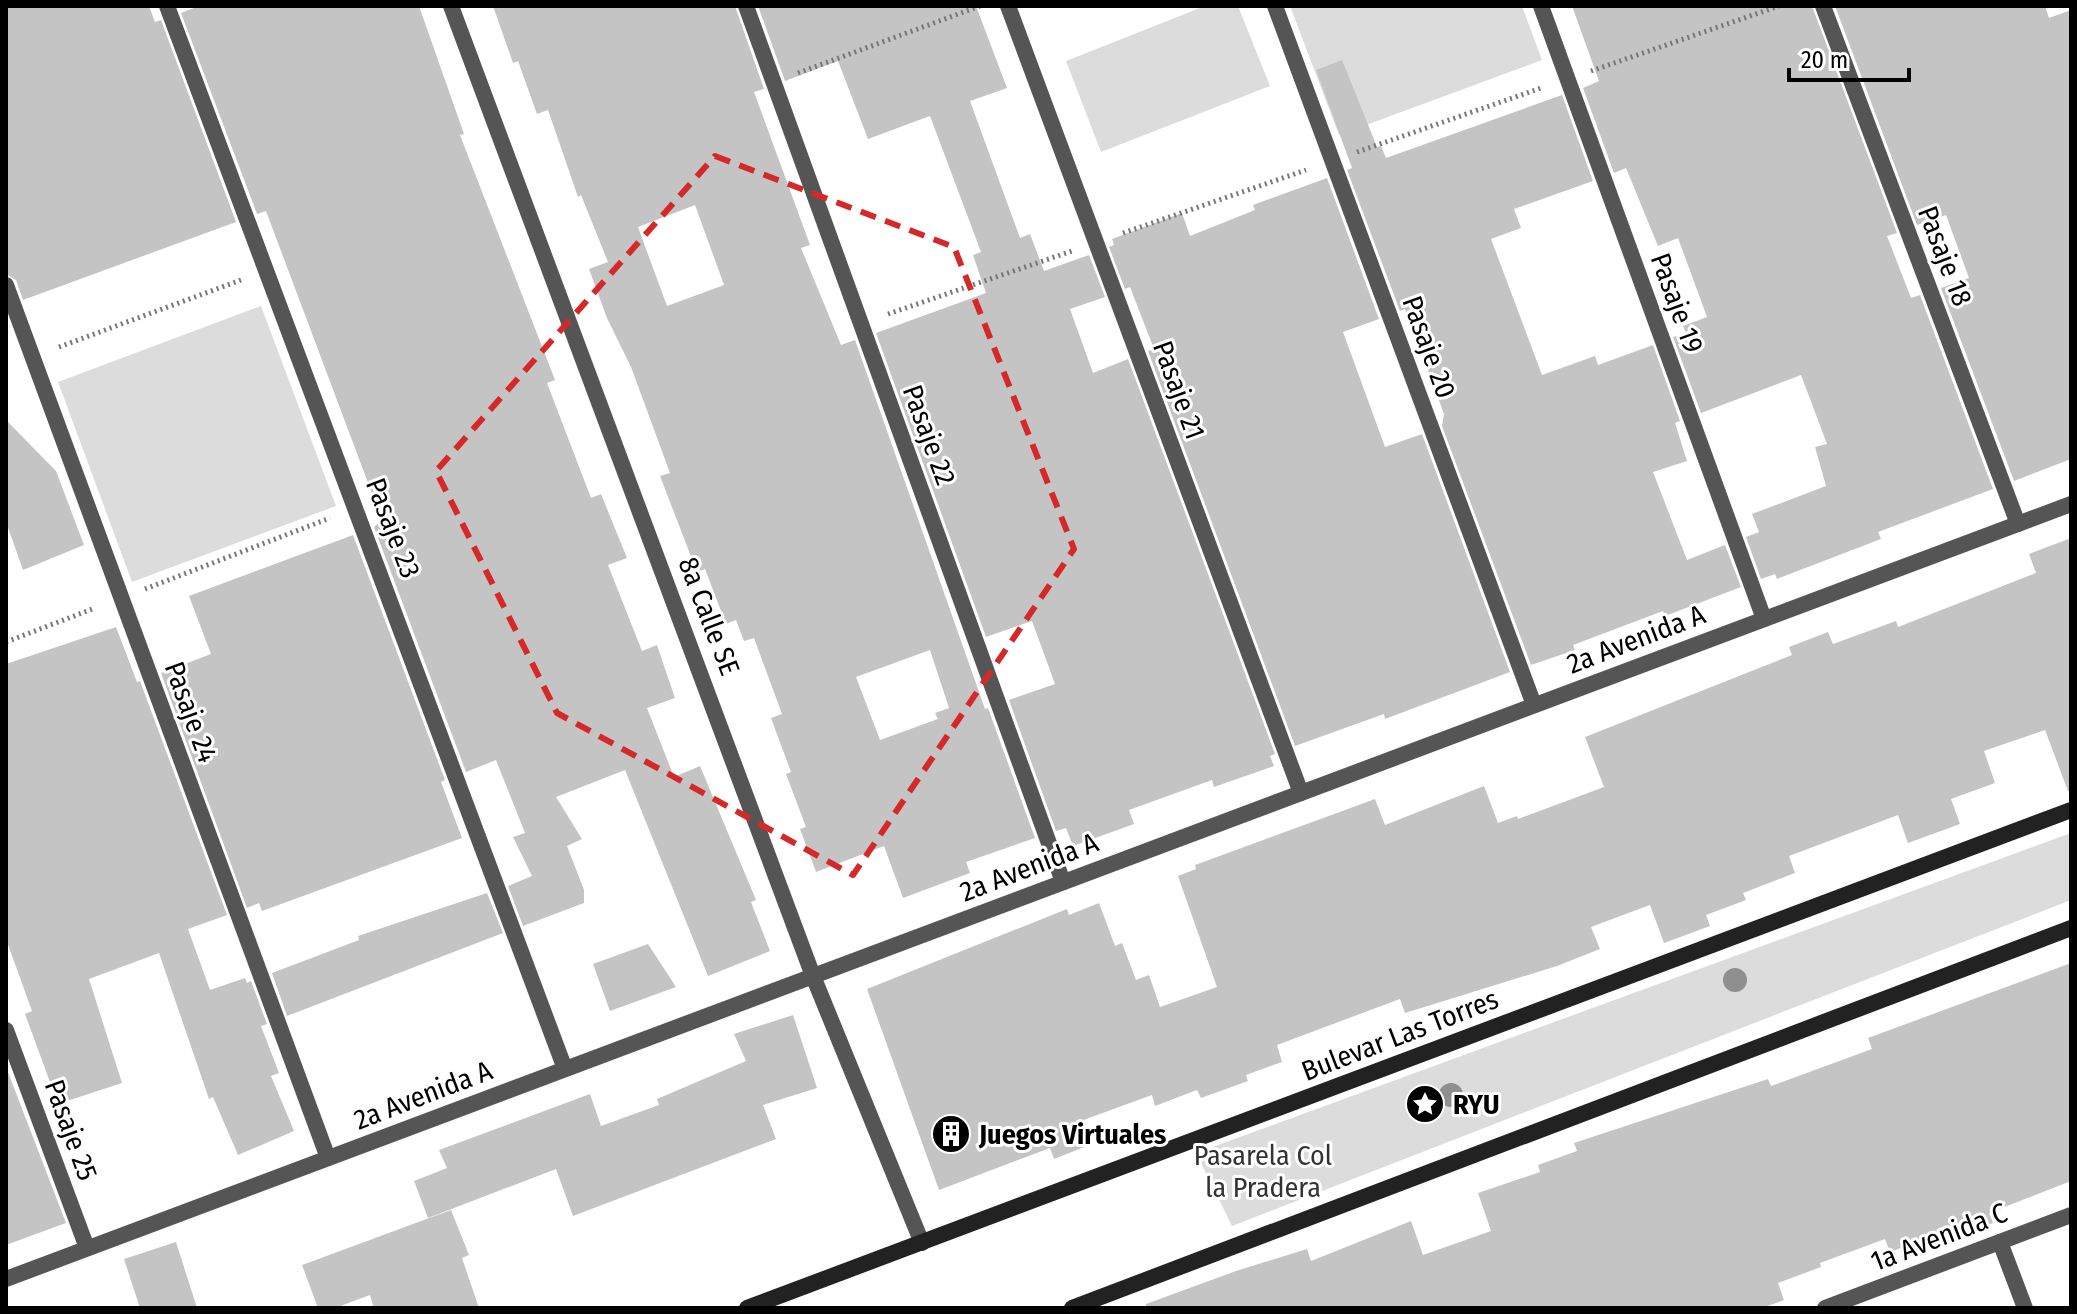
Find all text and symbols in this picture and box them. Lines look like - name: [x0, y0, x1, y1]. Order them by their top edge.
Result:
- scale bar: [1789, 32, 1909, 82]
- text: 20 m: [1801, 46, 1848, 74]
- street label: Pasaje 18: [1911, 201, 1979, 311]
- street label: Pasaje 19: [1644, 249, 1710, 357]
- street label: Pasaje 20: [1395, 291, 1463, 403]
- street label: Pasaje 21: [1146, 336, 1212, 444]
- street label: Pasaje 22: [896, 380, 962, 490]
- street label: Pasaje 23: [359, 473, 427, 583]
- street label: 8a Calle SE: [671, 552, 747, 680]
- street label: 2a Avenida A: [1562, 597, 1710, 680]
- street label: Pasaje 24: [158, 657, 224, 767]
- street label: 2a Avenida A: [955, 825, 1103, 908]
- street label: Bulevar Las Torres: [1297, 982, 1503, 1088]
- street label: 2a Avenida A: [349, 1053, 497, 1136]
- street label: Pasaje 25: [38, 1075, 104, 1185]
- place icon: RYU: [1404, 1083, 1446, 1125]
- place label: RYU: [1453, 1088, 1499, 1121]
- building icon: Juegos Virtuales: [930, 1113, 972, 1155]
- place label: Juegos Virtuales: [978, 1118, 1166, 1151]
- park label: Pasarela Col la Pradera: [1194, 1139, 1332, 1204]
- street label: 1a Avenida C: [1866, 1196, 2012, 1278]

